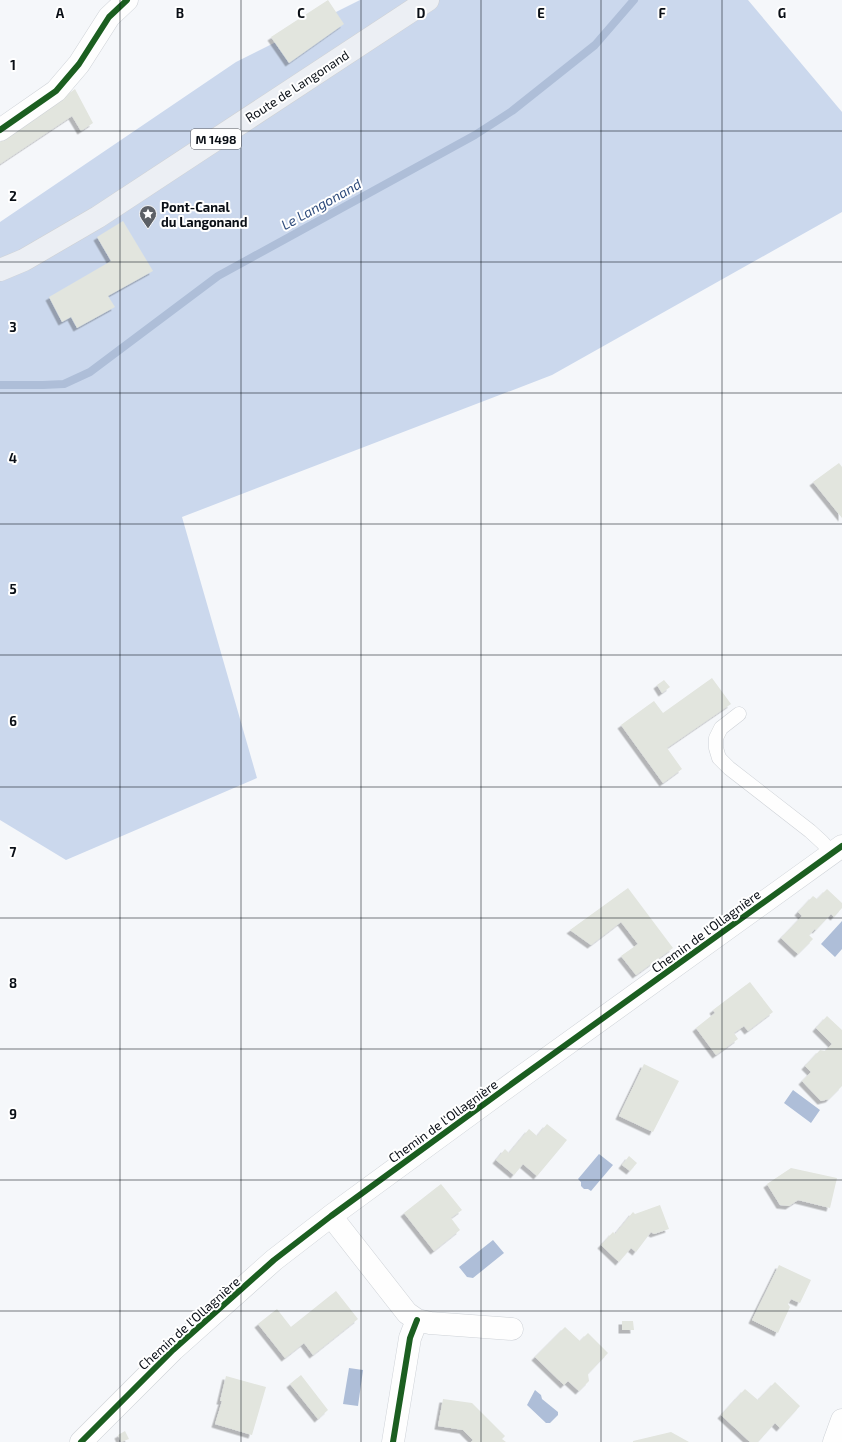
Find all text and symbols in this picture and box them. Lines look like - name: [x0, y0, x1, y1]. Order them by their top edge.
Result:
- text: A: [56, 5, 65, 21]
- text: B: [176, 5, 184, 21]
- text: C: [297, 5, 305, 21]
- text: D: [417, 5, 426, 21]
- text: E: [537, 5, 545, 21]
- text: F: [658, 5, 666, 21]
- text: G: [778, 5, 786, 21]
- street label: Route de Langonand: [242, 46, 352, 126]
- text: 1: [10, 57, 16, 73]
- road number: M 1498: [191, 129, 241, 149]
- water label: Le Langonand: [278, 175, 364, 233]
- text: 2: [9, 188, 17, 204]
- place label: Pont-Canal du Langonand: [161, 199, 247, 230]
- place icon: Pont-Canal du Langonand: [138, 204, 158, 229]
- text: 3: [9, 319, 17, 335]
- text: 4: [9, 450, 17, 466]
- text: 5: [9, 581, 17, 597]
- text: 6: [9, 713, 17, 729]
- text: 7: [10, 844, 17, 860]
- street label: Chemin de l'Ollagnière: [648, 886, 764, 976]
- text: 8: [9, 975, 17, 991]
- street label: Chemin de l'Ollagnière: [385, 1076, 501, 1166]
- text: 9: [9, 1106, 17, 1122]
- street label: Chemin de l'Ollagnière: [135, 1273, 243, 1373]

